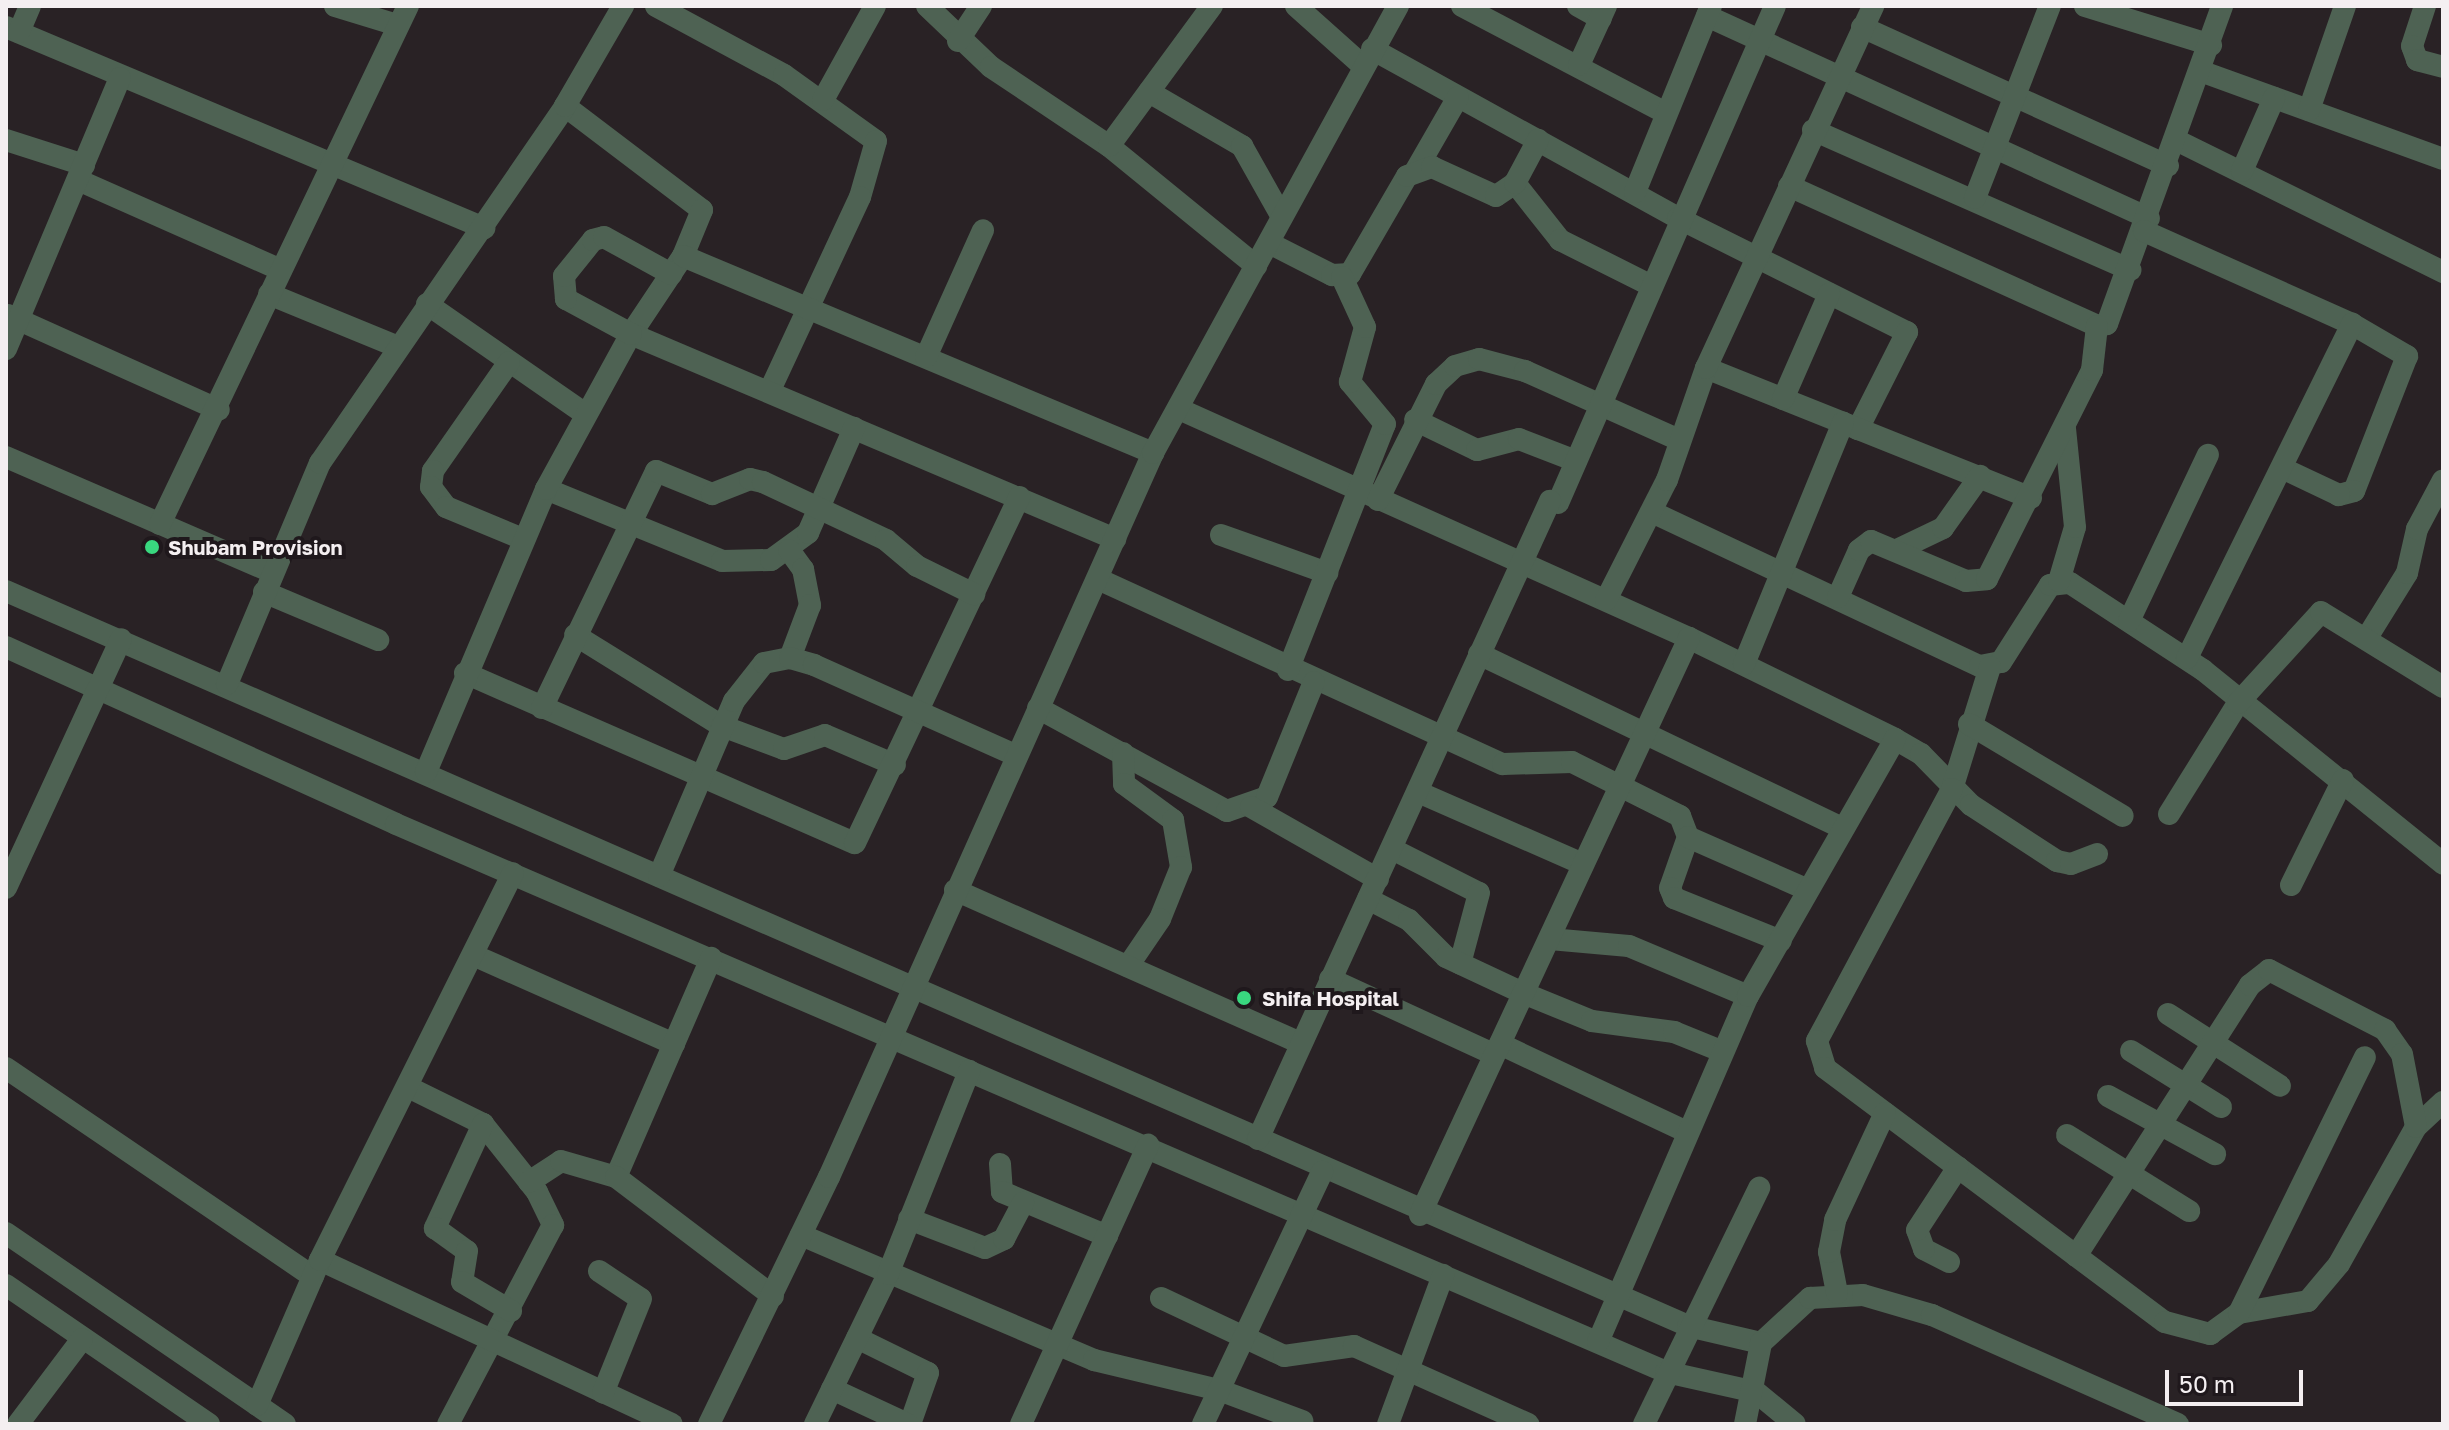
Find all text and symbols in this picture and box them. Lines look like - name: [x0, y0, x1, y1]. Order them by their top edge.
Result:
- place label: Shubam Provision: [168, 535, 343, 559]
- marker: Shubam Provision: [143, 538, 161, 556]
- place label: Shifa Hospital: [1262, 986, 1399, 1010]
- marker: Shifa Hospital: [1233, 987, 1255, 1009]
- scale bar: [2169, 1354, 2307, 1404]
- text: 50 m: [2179, 1369, 2235, 1398]

